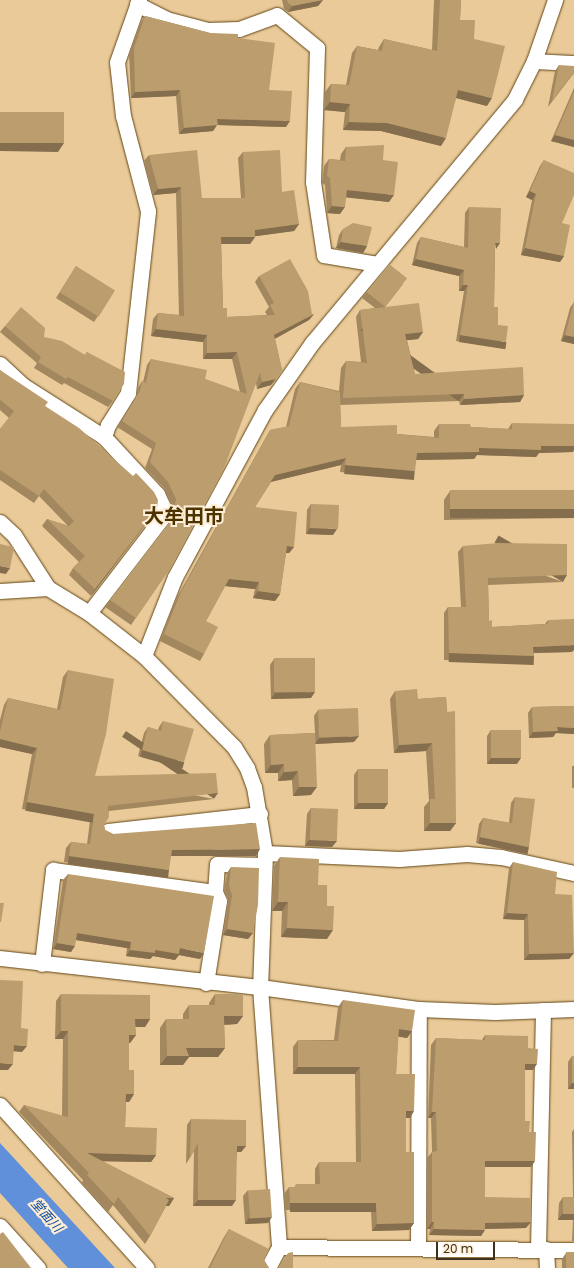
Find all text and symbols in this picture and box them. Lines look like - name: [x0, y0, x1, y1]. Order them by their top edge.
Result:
- district label: 大牟田市: [144, 504, 224, 528]
- water label: 堂面川: [27, 1196, 65, 1236]
- scale bar: [438, 1234, 497, 1260]
- text: 20 m: [443, 1240, 473, 1257]

